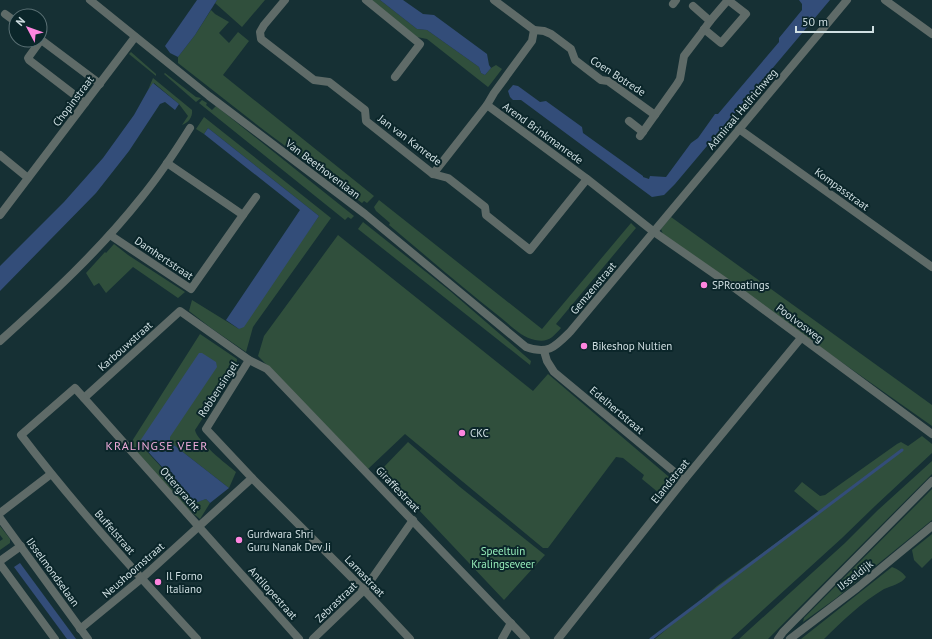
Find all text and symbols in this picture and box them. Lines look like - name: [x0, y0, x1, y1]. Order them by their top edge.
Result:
- north arrow: [8, 8, 48, 48]
- scale bar: [796, 8, 873, 34]
- text: N: [13, 14, 28, 29]
- text: 50 m: [802, 14, 828, 29]
- street label: Coen Botrede: [588, 53, 649, 99]
- street label: Admiraal Helfrichweg: [704, 65, 780, 152]
- street label: Chopinstraat: [49, 73, 97, 129]
- street label: Arend Brinkmanrede: [500, 99, 586, 167]
- street label: Jan van Kanrede: [375, 111, 445, 169]
- street label: Van Beethovenlaan: [282, 136, 363, 202]
- street label: Kompasstraat: [812, 165, 872, 214]
- street label: Damhertstraat: [132, 233, 196, 283]
- street label: Gemzenstraat: [567, 259, 619, 317]
- place label: SPRcoatings: [712, 278, 770, 292]
- marker: SPRcoatings: [699, 280, 709, 290]
- street label: Poolvosweg: [774, 301, 827, 345]
- street label: Karbouwstraat: [95, 318, 155, 374]
- place label: Bikeshop Nultien: [592, 339, 672, 353]
- marker: Bikeshop Nultien: [579, 341, 589, 351]
- street label: Robbensingel: [195, 358, 242, 420]
- street label: Edelhertstraat: [587, 383, 647, 437]
- place label: CKC: [470, 426, 489, 440]
- marker: CKC: [457, 428, 467, 438]
- district label: KRALINGSE VEER: [106, 438, 208, 453]
- street label: Elandstraat: [648, 456, 692, 506]
- street label: Giraffestraat: [373, 463, 423, 515]
- street label: Ottergracht: [157, 464, 203, 514]
- street label: Buffelstraat: [92, 507, 138, 557]
- place label: Gurdwara Shri Guru Nanak Dev Ji: [247, 527, 331, 554]
- street label: IJsselmondselaan: [23, 535, 83, 609]
- marker: Gurdwara Shri Guru Nanak Dev Ji: [234, 535, 244, 545]
- street label: Neushoornstraat: [99, 539, 167, 601]
- park label: Speeltuin Kralingseveer: [471, 544, 535, 571]
- street label: Lamastraat: [342, 552, 388, 600]
- street label: IJsseldijk: [834, 556, 876, 593]
- street label: Antilopestraat: [246, 564, 301, 623]
- place label: Il Forno Italiano: [166, 569, 203, 596]
- marker: Il Forno Italiano: [153, 577, 163, 587]
- street label: Zebrastraat: [312, 578, 360, 625]

